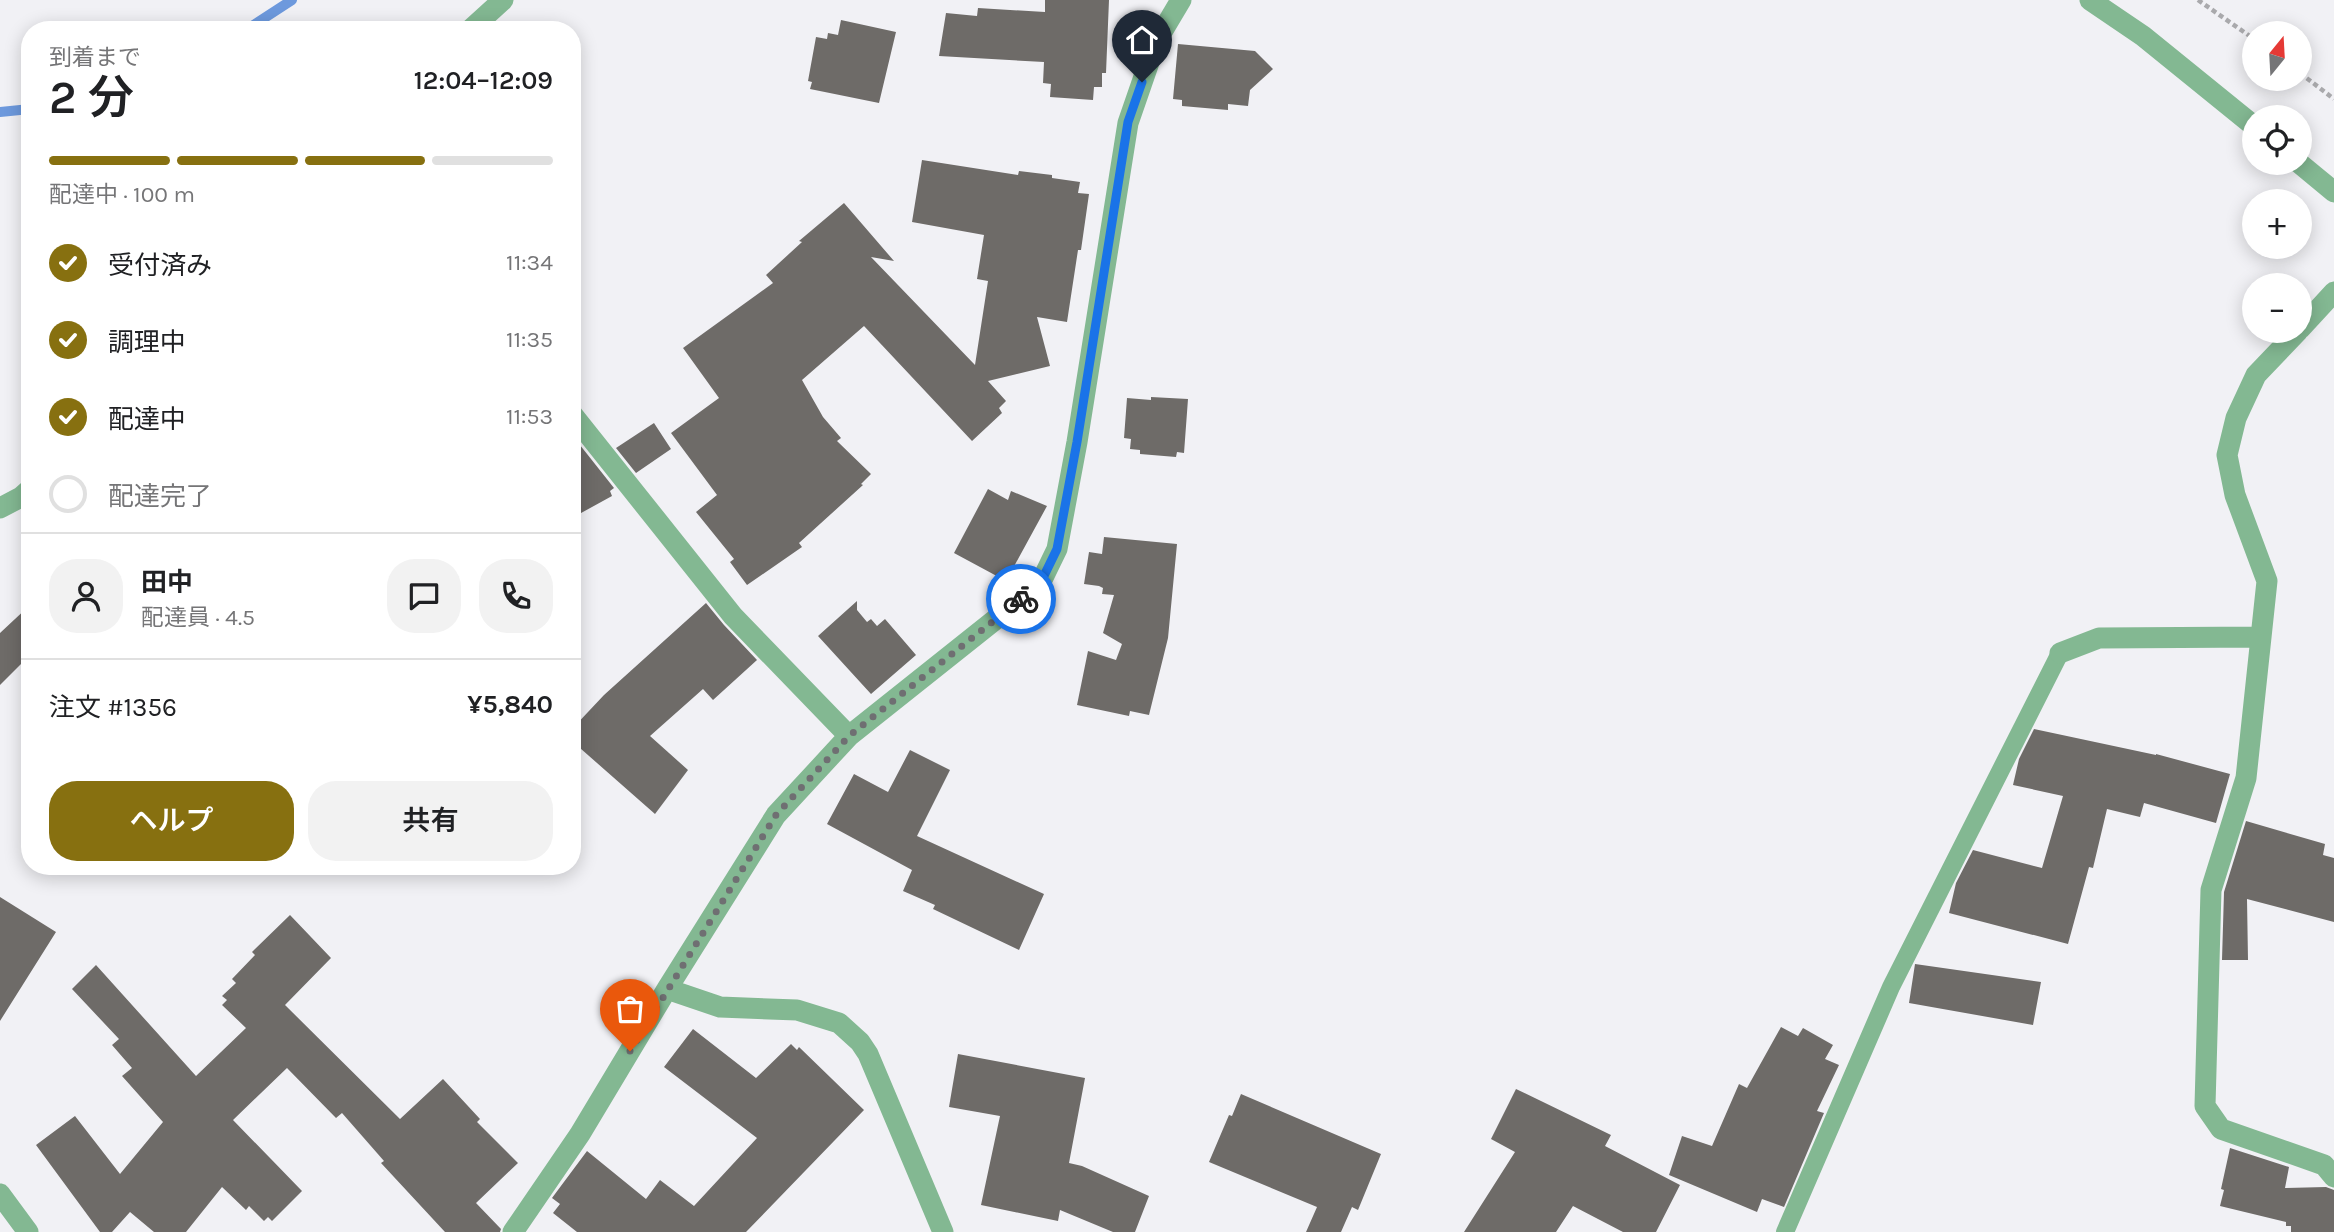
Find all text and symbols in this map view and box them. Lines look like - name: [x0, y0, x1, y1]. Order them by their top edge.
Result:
- pin: [1112, 10, 1172, 82]
- icon: home: [1123, 21, 1161, 59]
- north arrow: [2242, 21, 2312, 91]
- map controls: [2242, 21, 2312, 343]
- text: 到着まで: [49, 44, 141, 71]
- text: 12:04–12:09: [414, 65, 553, 96]
- text: 2 分: [49, 71, 134, 125]
- button: locate: [2242, 105, 2312, 175]
- text: 配達中 · 100 m: [49, 181, 195, 208]
- button: +: [2242, 189, 2312, 259]
- icon: check: [49, 244, 87, 282]
- text: 11:34: [506, 249, 553, 276]
- text: 受付済み: [108, 250, 212, 281]
- button: −: [2242, 273, 2312, 343]
- icon: check: [49, 321, 87, 359]
- text: 11:35: [506, 326, 553, 353]
- text: 調理中: [108, 327, 186, 358]
- icon: check: [49, 398, 87, 436]
- text: 11:53: [506, 403, 553, 430]
- text: 配達中: [108, 404, 186, 435]
- text: 配達完了: [108, 481, 212, 512]
- button: person: [49, 559, 123, 633]
- button: chat: [387, 559, 461, 633]
- button: phone: [479, 559, 553, 633]
- courier: [986, 564, 1056, 634]
- text: 田中: [141, 567, 193, 598]
- icon: bike: [1002, 580, 1040, 618]
- text: 配達員 · 4.5: [141, 604, 255, 631]
- text: ¥5,840: [467, 689, 553, 720]
- text: 注文 #1356: [49, 692, 177, 723]
- button: ヘルプ: [49, 781, 294, 861]
- button: 共有: [308, 781, 553, 861]
- pin: [600, 979, 660, 1051]
- icon: bag: [611, 990, 649, 1028]

